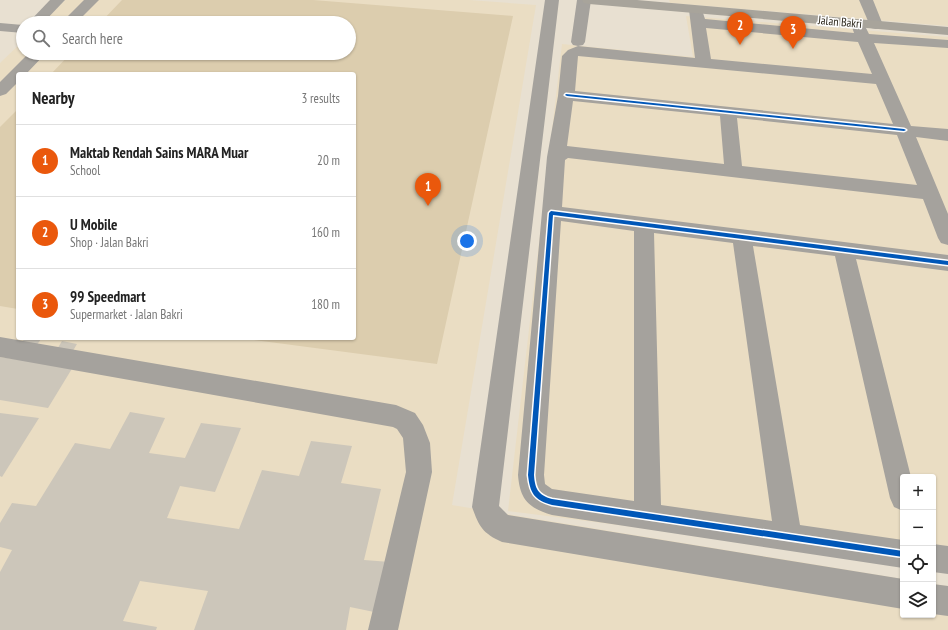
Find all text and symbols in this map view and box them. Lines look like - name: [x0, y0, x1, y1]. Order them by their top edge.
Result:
- pin: 2: [727, 12, 753, 45]
- street label: Jalan Bakri: [816, 12, 863, 31]
- search box: [16, 16, 356, 60]
- pin: 3: [780, 16, 806, 49]
- icon: search: [30, 27, 52, 49]
- text: Search here: [62, 29, 123, 48]
- text: Nearby: [32, 87, 75, 109]
- text: 3 results: [301, 90, 340, 107]
- text: Maktab Rendah Sains MARA Muar: [70, 143, 248, 162]
- text: 1: [42, 152, 48, 169]
- text: 20 m: [317, 152, 340, 169]
- text: School: [70, 162, 100, 179]
- pin: 1: [415, 173, 441, 206]
- text: U Mobile: [70, 215, 118, 234]
- text: 2: [42, 224, 48, 241]
- text: 160 m: [311, 224, 340, 241]
- your location: [457, 231, 477, 251]
- text: Shop · Jalan Bakri: [70, 234, 149, 251]
- text: 99 Speedmart: [70, 287, 146, 306]
- text: 3: [42, 296, 48, 313]
- text: 180 m: [311, 296, 340, 313]
- text: Supermarket · Jalan Bakri: [70, 306, 183, 323]
- map controls: [900, 474, 936, 618]
- button: +: [900, 474, 936, 510]
- button: −: [900, 510, 936, 546]
- button: locate: [900, 546, 936, 582]
- button: layers: [900, 582, 936, 618]

